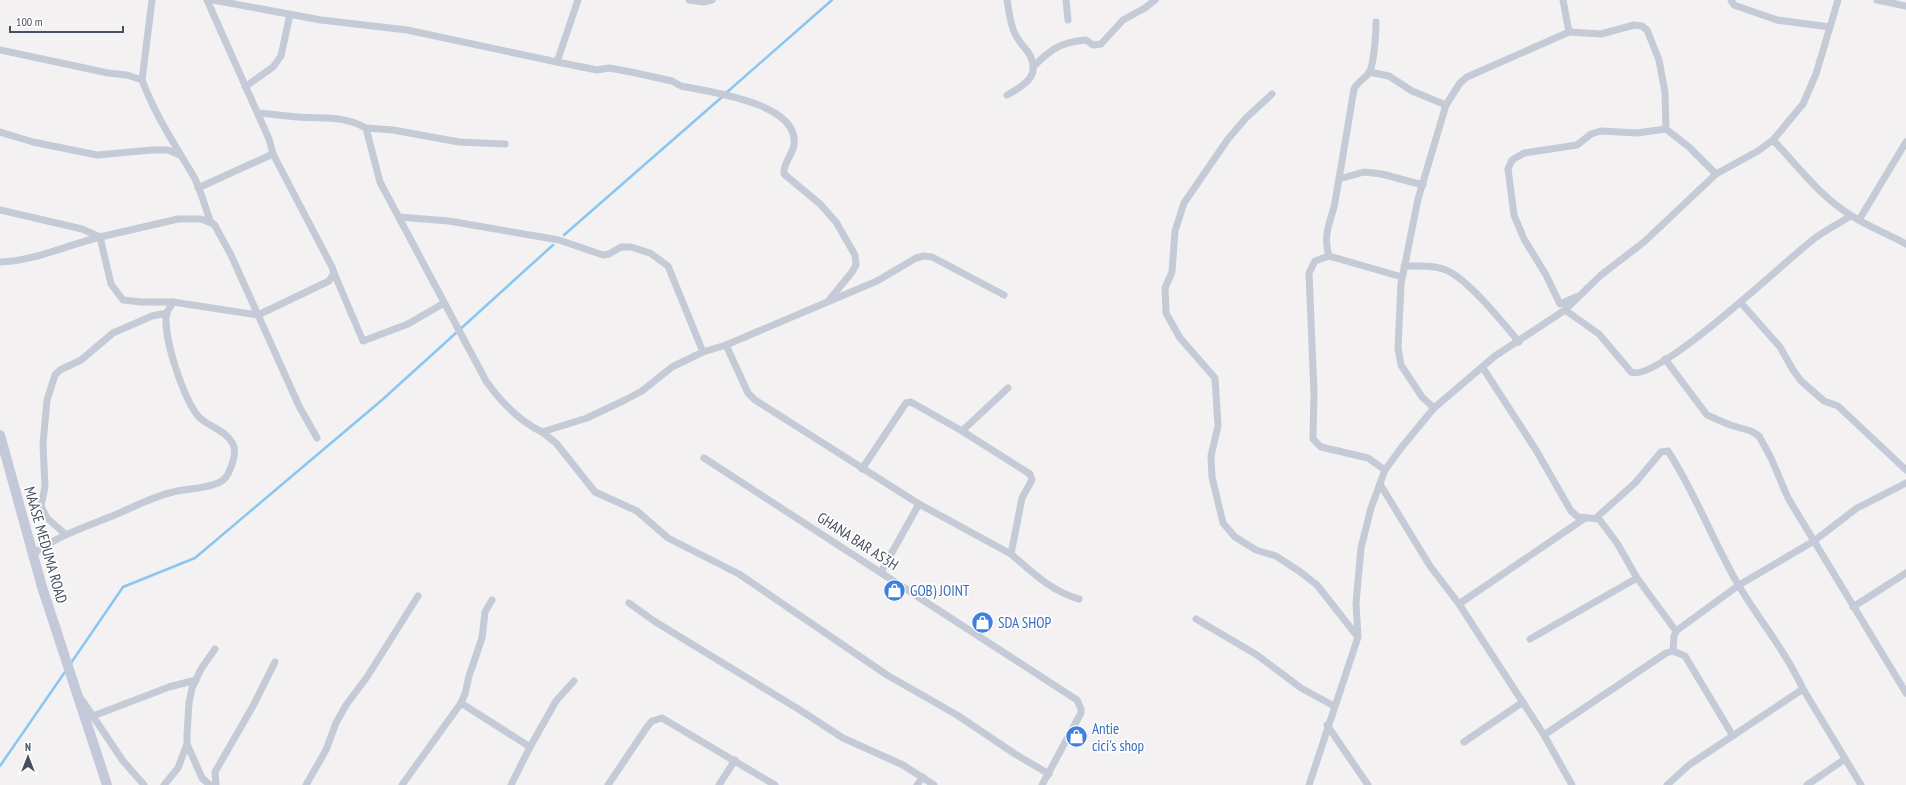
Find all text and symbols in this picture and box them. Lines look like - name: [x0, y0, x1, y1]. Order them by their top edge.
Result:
- scale bar: [10, 8, 123, 34]
- text: 100 m: [16, 14, 43, 29]
- street label: MAASE MEDUMA ROAD: [20, 484, 72, 606]
- street label: GHANA BAR AS3H: [814, 508, 902, 574]
- shop icon: GOB) JOINT: [881, 577, 907, 603]
- place label: GOB) JOINT: [910, 581, 970, 600]
- shop icon: SDA SHOP: [970, 609, 996, 635]
- place label: SDA SHOP: [998, 613, 1051, 632]
- place label: Antie cici's shop: [1092, 719, 1144, 755]
- shop icon: Antie cici's shop: [1064, 724, 1090, 750]
- north arrow: [8, 737, 48, 777]
- text: N: [25, 740, 31, 754]

